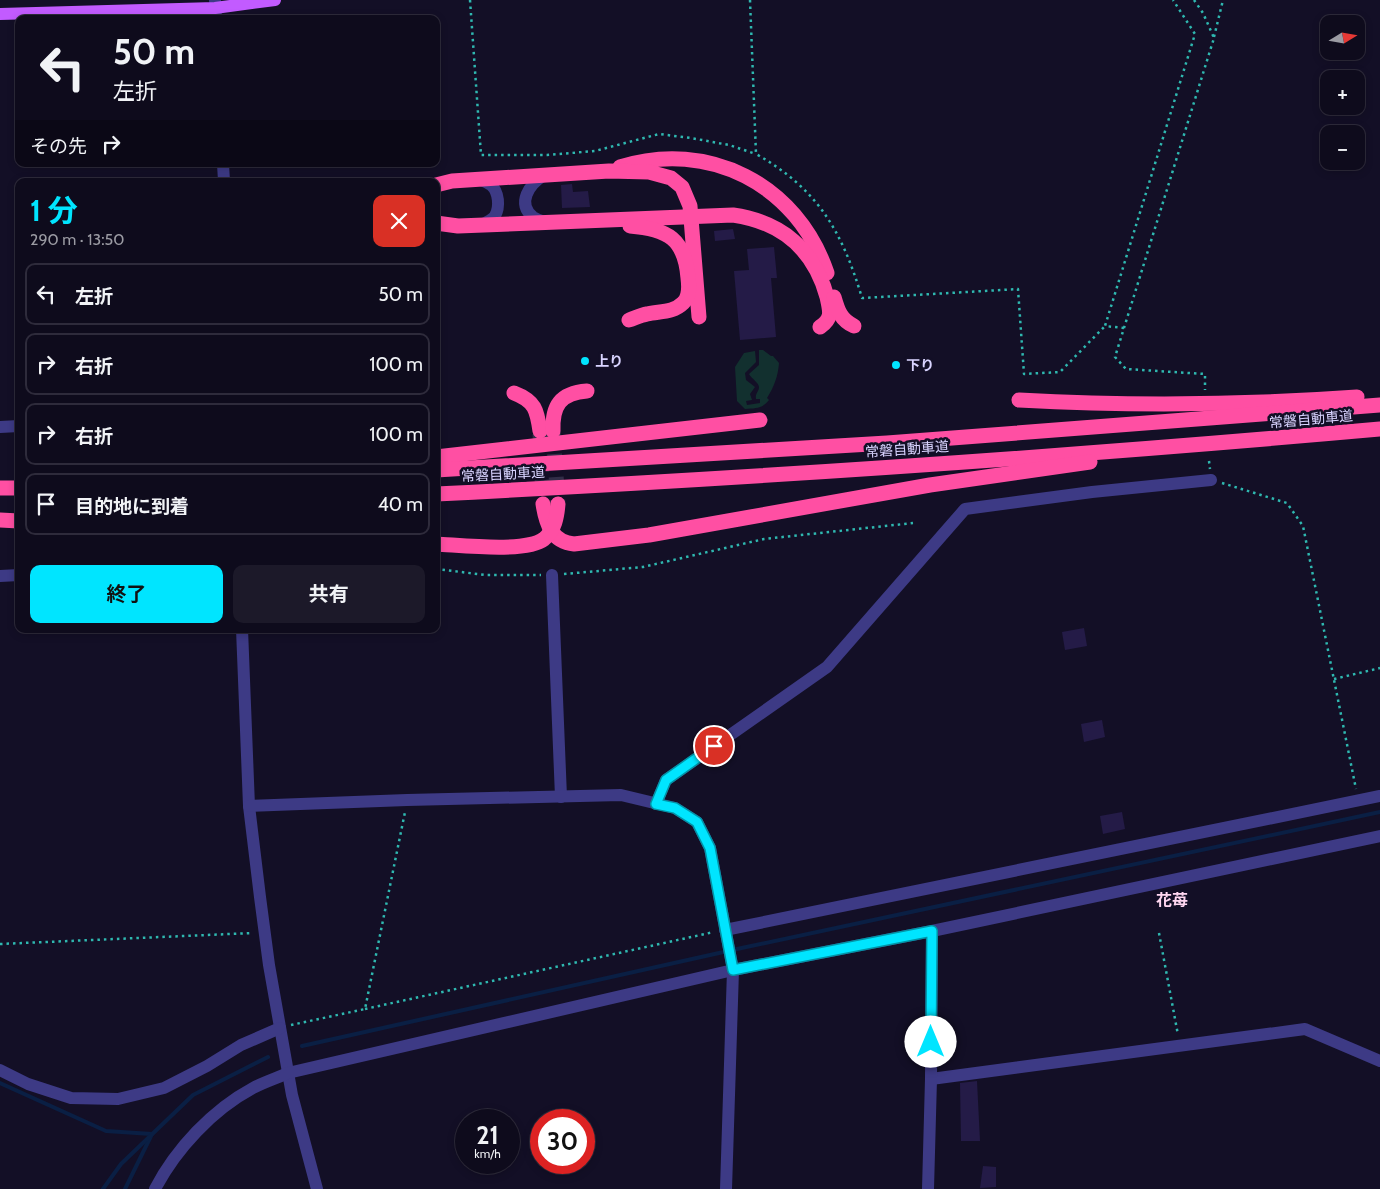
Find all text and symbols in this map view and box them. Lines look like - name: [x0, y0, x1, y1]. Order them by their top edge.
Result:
- north arrow: [1320, 15, 1365, 60]
- map controls: [1320, 15, 1365, 170]
- text: 50 m: [113, 30, 195, 73]
- icon: left: [30, 35, 95, 100]
- button: +: [1320, 70, 1365, 115]
- text: 左折: [113, 78, 157, 105]
- button: −: [1320, 125, 1365, 170]
- icon: right: [97, 130, 125, 158]
- text: その先: [30, 135, 87, 158]
- text: 1 分: [30, 192, 78, 229]
- button: close: [373, 195, 425, 247]
- text: 290 m · 13:50: [30, 230, 124, 249]
- icon: left: [32, 280, 60, 308]
- text: 50 m: [379, 283, 423, 306]
- text: 左折: [75, 285, 113, 308]
- icon: right: [32, 350, 60, 378]
- place label: 上り: [595, 352, 623, 370]
- text: 100 m: [369, 353, 423, 376]
- text: 右折: [75, 355, 113, 378]
- marker: 上り: [579, 355, 591, 367]
- place label: 下り: [906, 356, 934, 374]
- marker: 下り: [890, 359, 902, 371]
- street label: 常磐自動車道: [1268, 406, 1354, 432]
- icon: right: [32, 420, 60, 448]
- text: 100 m: [369, 423, 423, 446]
- text: 右折: [75, 425, 113, 448]
- street label: 常磐自動車道: [864, 437, 950, 461]
- street label: 常磐自動車道: [461, 463, 545, 485]
- icon: arrive: [32, 490, 60, 518]
- text: 40 m: [378, 493, 423, 516]
- text: 目的地に到着: [75, 495, 189, 518]
- button: 終了: [30, 565, 223, 623]
- button: 共有: [233, 565, 425, 623]
- pin: [693, 725, 735, 767]
- icon: arrive: [700, 732, 728, 760]
- district label: 花苺: [1156, 891, 1188, 910]
- position arrow: [904, 1015, 956, 1067]
- speed limit sign: 30: [530, 1109, 595, 1174]
- text: 21: [476, 1120, 499, 1150]
- text: km/h: [474, 1146, 501, 1161]

